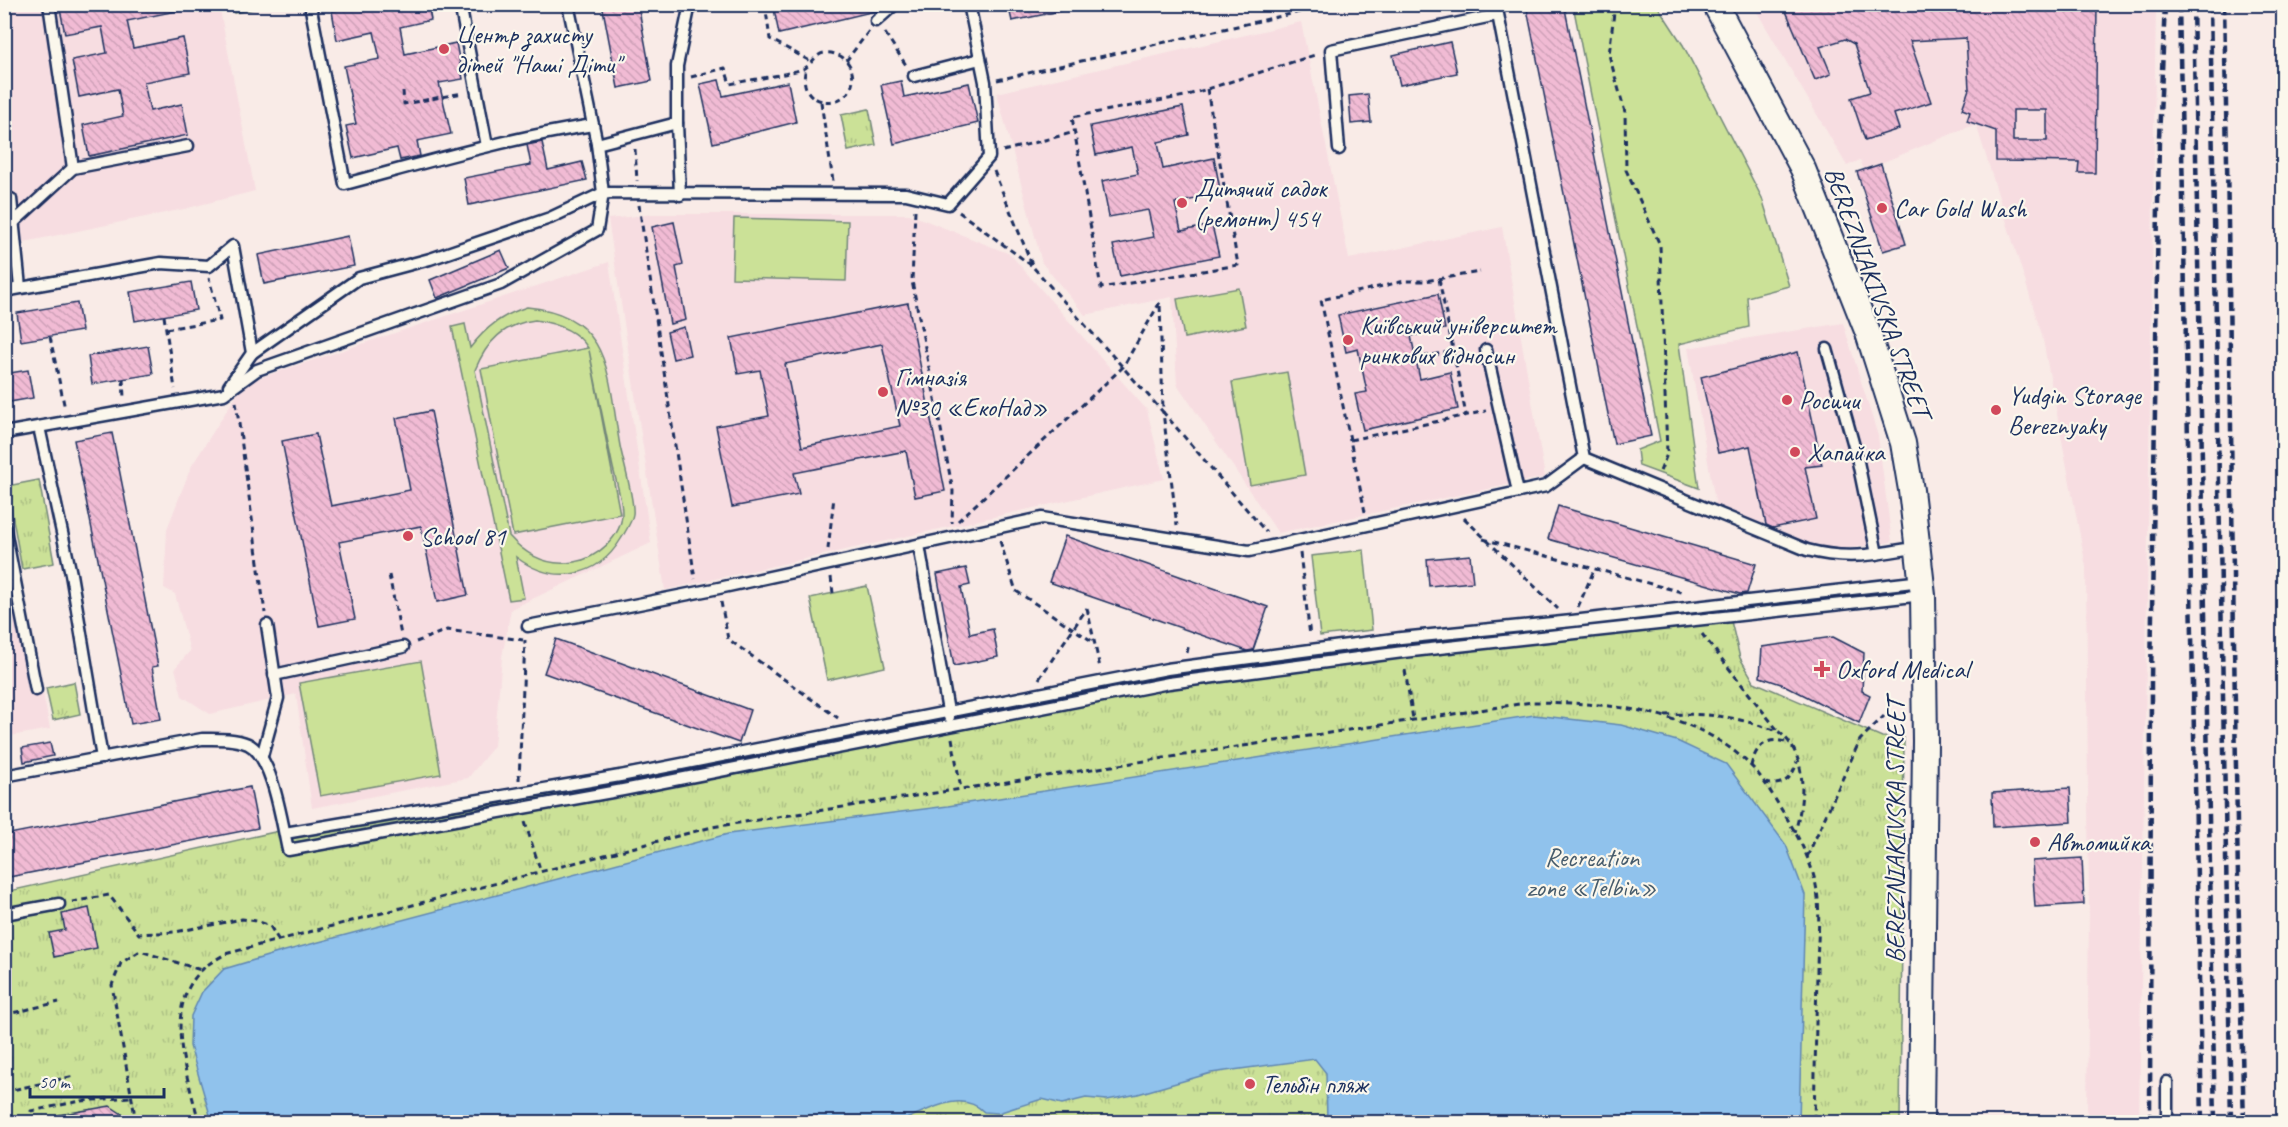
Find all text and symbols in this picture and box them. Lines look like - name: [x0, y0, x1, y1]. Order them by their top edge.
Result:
- place label: Центр захисту дітей "Наші Діти": [456, 18, 625, 81]
- marker: Центр захисту дітей "Наші Діти": [437, 42, 451, 56]
- street label: BEREZNIAKIVSKA STREET: [1817, 162, 1941, 429]
- place label: Дитячий садок (ремонт) 454: [1194, 172, 1328, 235]
- place label: Car Gold Wash: [1894, 192, 2028, 225]
- marker: Дитячий садок (ремонт) 454: [1175, 196, 1189, 210]
- marker: Car Gold Wash: [1875, 201, 1889, 215]
- place label: Київський університет ринкових відносин: [1360, 309, 1558, 372]
- marker: Київський університет ринкових відносин: [1341, 333, 1355, 347]
- place label: Гімназія №30 «ЕкоНад»: [895, 361, 1048, 424]
- place label: Yudgin Storage Bereznyaky: [2008, 379, 2142, 442]
- place label: Росичи: [1799, 384, 1862, 417]
- marker: Гімназія №30 «ЕкоНад»: [876, 385, 890, 399]
- marker: Росичи: [1780, 393, 1794, 407]
- marker: Yudgin Storage Bereznyaky: [1989, 403, 2003, 417]
- place label: Хапайка: [1807, 436, 1886, 469]
- marker: Хапайка: [1788, 445, 1802, 459]
- place label: School 81: [420, 520, 507, 553]
- marker: School 81: [401, 529, 415, 543]
- place label: Oxford Medical: [1836, 653, 1974, 686]
- marker: Oxford Medical: [1813, 660, 1831, 678]
- street label: BEREZNIAKIVSKA STREET: [1879, 692, 1912, 963]
- place label: Автомийка: [2047, 826, 2152, 859]
- marker: Автомийка: [2028, 835, 2042, 849]
- park label: Recreation zone «Telbin»: [1527, 841, 1657, 904]
- scale bar: [30, 1061, 164, 1099]
- place label: Тельбін пляж: [1262, 1068, 1370, 1101]
- text: 50 m: [39, 1071, 72, 1093]
- marker: Тельбін пляж: [1243, 1077, 1257, 1091]

